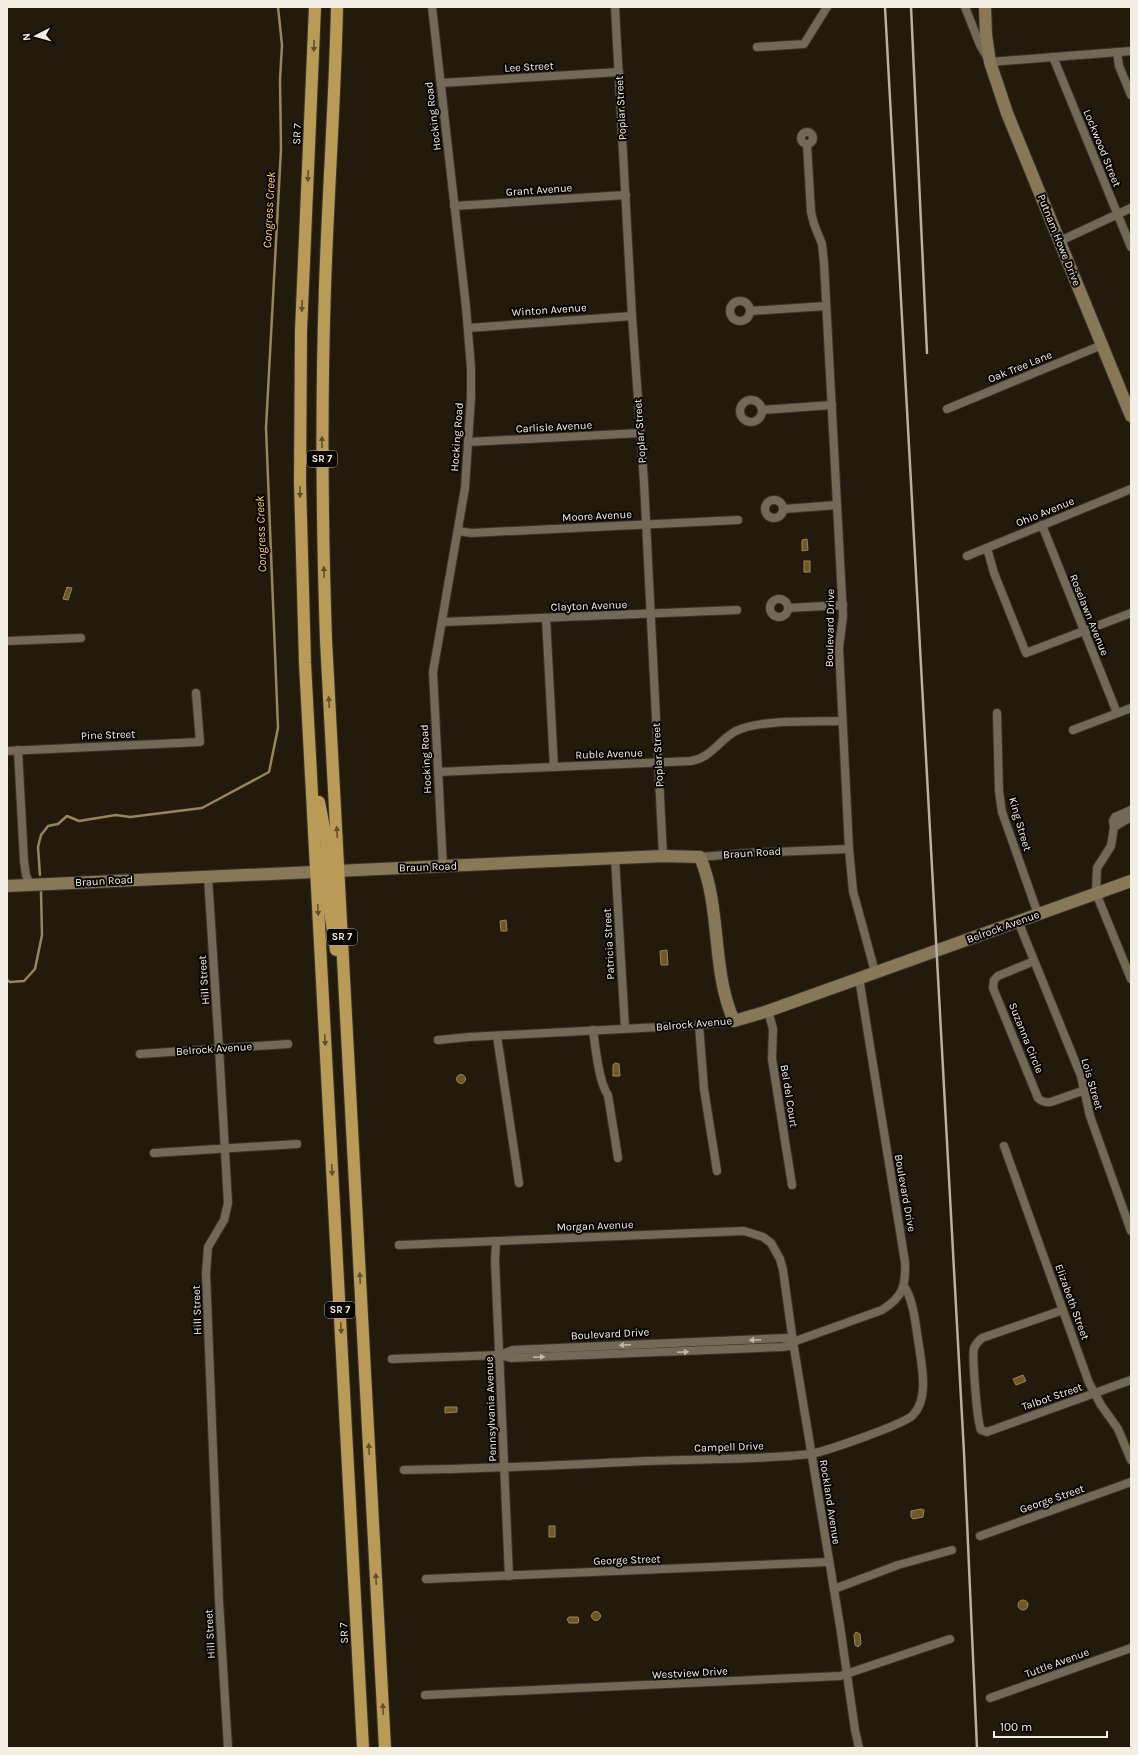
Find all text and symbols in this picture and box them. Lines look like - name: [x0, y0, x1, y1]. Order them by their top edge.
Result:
- north arrow: [16, 16, 56, 56]
- text: N: [20, 32, 33, 42]
- one-way arrow: [311, 40, 317, 53]
- street label: Lee Street: [504, 59, 554, 75]
- street label: Poplar Street: [613, 75, 629, 141]
- street label: Hocking Road: [422, 81, 444, 151]
- street label: Lockwood Street: [1081, 107, 1123, 189]
- street label: SR 7: [290, 123, 304, 145]
- water label: Congress Creek: [260, 170, 278, 249]
- one-way arrow: [305, 170, 311, 183]
- street label: Grant Avenue: [505, 181, 573, 199]
- street label: Putnam Howe Drive: [1035, 192, 1083, 288]
- one-way arrow: [299, 300, 305, 313]
- street label: Winton Avenue: [511, 301, 587, 319]
- street label: Oak Tree Lane: [986, 348, 1054, 386]
- street label: Poplar Street: [631, 398, 649, 464]
- street label: Hocking Road: [448, 402, 466, 472]
- street label: Carlisle Avenue: [515, 418, 593, 435]
- one-way arrow: [319, 435, 325, 448]
- road number: SR 7: [307, 451, 337, 467]
- one-way arrow: [297, 486, 303, 499]
- street label: Ohio Avenue: [1014, 494, 1076, 530]
- water label: Congress Creek: [253, 495, 269, 573]
- street label: Moore Avenue: [562, 508, 633, 524]
- one-way arrow: [320, 566, 327, 578]
- street label: Roselawn Avenue: [1067, 572, 1111, 658]
- street label: Boulevard Drive: [823, 588, 837, 667]
- street label: Clayton Avenue: [550, 598, 628, 614]
- one-way arrow: [326, 696, 333, 708]
- street label: Poplar Street: [650, 722, 666, 788]
- street label: Hocking Road: [418, 724, 434, 794]
- street label: Pine Street: [81, 728, 135, 742]
- street label: Ruble Avenue: [575, 746, 643, 762]
- street label: King Street: [1006, 795, 1034, 853]
- one-way arrow: [333, 826, 340, 838]
- street label: Braun Road: [723, 844, 781, 862]
- street label: Braun Road: [399, 859, 457, 875]
- street label: Braun Road: [75, 873, 133, 889]
- one-way arrow: [315, 904, 322, 916]
- street label: Patricia Street: [601, 908, 617, 980]
- street label: Belrock Avenue: [965, 908, 1041, 946]
- road number: SR 7: [327, 929, 357, 945]
- street label: Hill Street: [196, 955, 212, 1005]
- street label: Suzanna Circle: [1006, 1001, 1046, 1075]
- street label: Belrock Avenue: [655, 1014, 733, 1034]
- one-way arrow: [322, 1034, 329, 1046]
- street label: Belrock Avenue: [176, 1040, 253, 1058]
- street label: Lois Street: [1078, 1057, 1106, 1111]
- street label: Bel del Court: [778, 1064, 800, 1128]
- street label: Boulevard Drive: [892, 1153, 918, 1233]
- one-way arrow: [329, 1164, 336, 1176]
- street label: Morgan Avenue: [556, 1218, 634, 1234]
- street label: Elizabeth Street: [1052, 1262, 1092, 1342]
- one-way arrow: [356, 1272, 363, 1284]
- street label: Hill Street: [190, 1285, 204, 1335]
- road number: SR 7: [325, 1302, 355, 1318]
- one-way arrow: [337, 1322, 344, 1334]
- street label: Boulevard Drive: [570, 1325, 650, 1343]
- one-way arrow: [749, 1336, 761, 1343]
- one-way arrow: [619, 1341, 631, 1348]
- one-way arrow: [677, 1348, 689, 1355]
- one-way arrow: [533, 1354, 545, 1361]
- street label: Pennsylvania Avenue: [483, 1356, 499, 1462]
- street label: Talbot Street: [1020, 1381, 1084, 1413]
- street label: Campell Drive: [694, 1439, 764, 1455]
- one-way arrow: [366, 1442, 372, 1455]
- street label: Rockland Avenue: [817, 1459, 843, 1546]
- street label: George Street: [1018, 1482, 1086, 1516]
- street label: George Street: [593, 1552, 661, 1568]
- one-way arrow: [372, 1573, 379, 1585]
- street label: Hill Street: [202, 1609, 218, 1659]
- street label: SR 7: [337, 1622, 351, 1644]
- street label: Tuttle Avenue: [1023, 1645, 1091, 1681]
- street label: Westview Drive: [652, 1665, 729, 1681]
- one-way arrow: [379, 1703, 386, 1715]
- scale bar: [994, 1713, 1107, 1739]
- text: 100 m: [1000, 1720, 1032, 1734]

